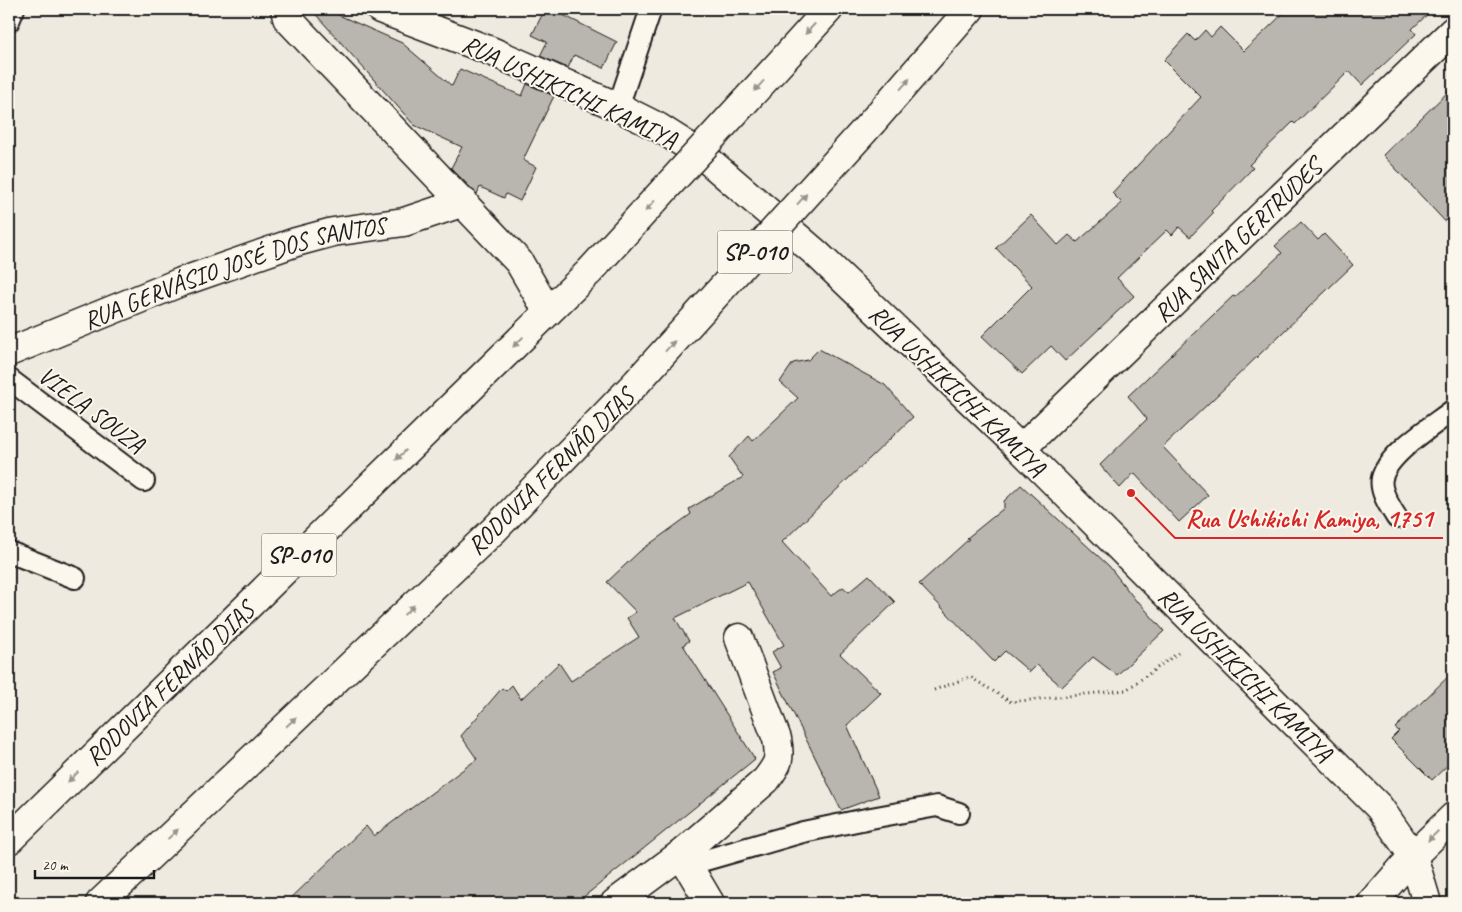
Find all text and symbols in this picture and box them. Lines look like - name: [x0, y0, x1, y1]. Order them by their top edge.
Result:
- one-way arrow: [805, 23, 816, 36]
- street label: RUA USHIKICHI KAMIYA: [457, 28, 683, 156]
- one-way arrow: [899, 78, 910, 91]
- one-way arrow: [753, 79, 765, 91]
- street label: RUA SANTA GERTRUDES: [1147, 149, 1332, 329]
- one-way arrow: [796, 194, 808, 206]
- one-way arrow: [644, 199, 655, 212]
- street label: RUA GERVÁSIO JOSÉ DOS SANTOS: [79, 209, 391, 337]
- road number: SP-010: [718, 230, 792, 274]
- street label: RUA USHIKICHI KAMIYA: [862, 298, 1053, 484]
- one-way arrow: [512, 336, 524, 348]
- one-way arrow: [664, 340, 676, 352]
- street label: VIELA SOUZA: [32, 359, 151, 461]
- street label: RODOVIA FERNÃO DIAS: [460, 379, 643, 562]
- one-way arrow: [396, 449, 408, 461]
- callout: Rua Ushikichi Kamiya, 1751: [1175, 497, 1443, 538]
- text: Rua Ushikichi Kamiya, 1751: [1186, 502, 1436, 535]
- road number: SP-010: [262, 534, 336, 576]
- street label: RUA USHIKICHI KAMIYA: [1151, 581, 1340, 769]
- street label: RODOVIA FERNÃO DIAS: [78, 593, 263, 773]
- one-way arrow: [403, 604, 415, 616]
- one-way arrow: [285, 716, 297, 728]
- one-way arrow: [67, 771, 79, 783]
- one-way arrow: [167, 828, 179, 840]
- one-way arrow: [1428, 830, 1440, 842]
- scale bar: [35, 847, 154, 879]
- text: 20 m: [42, 856, 69, 875]

